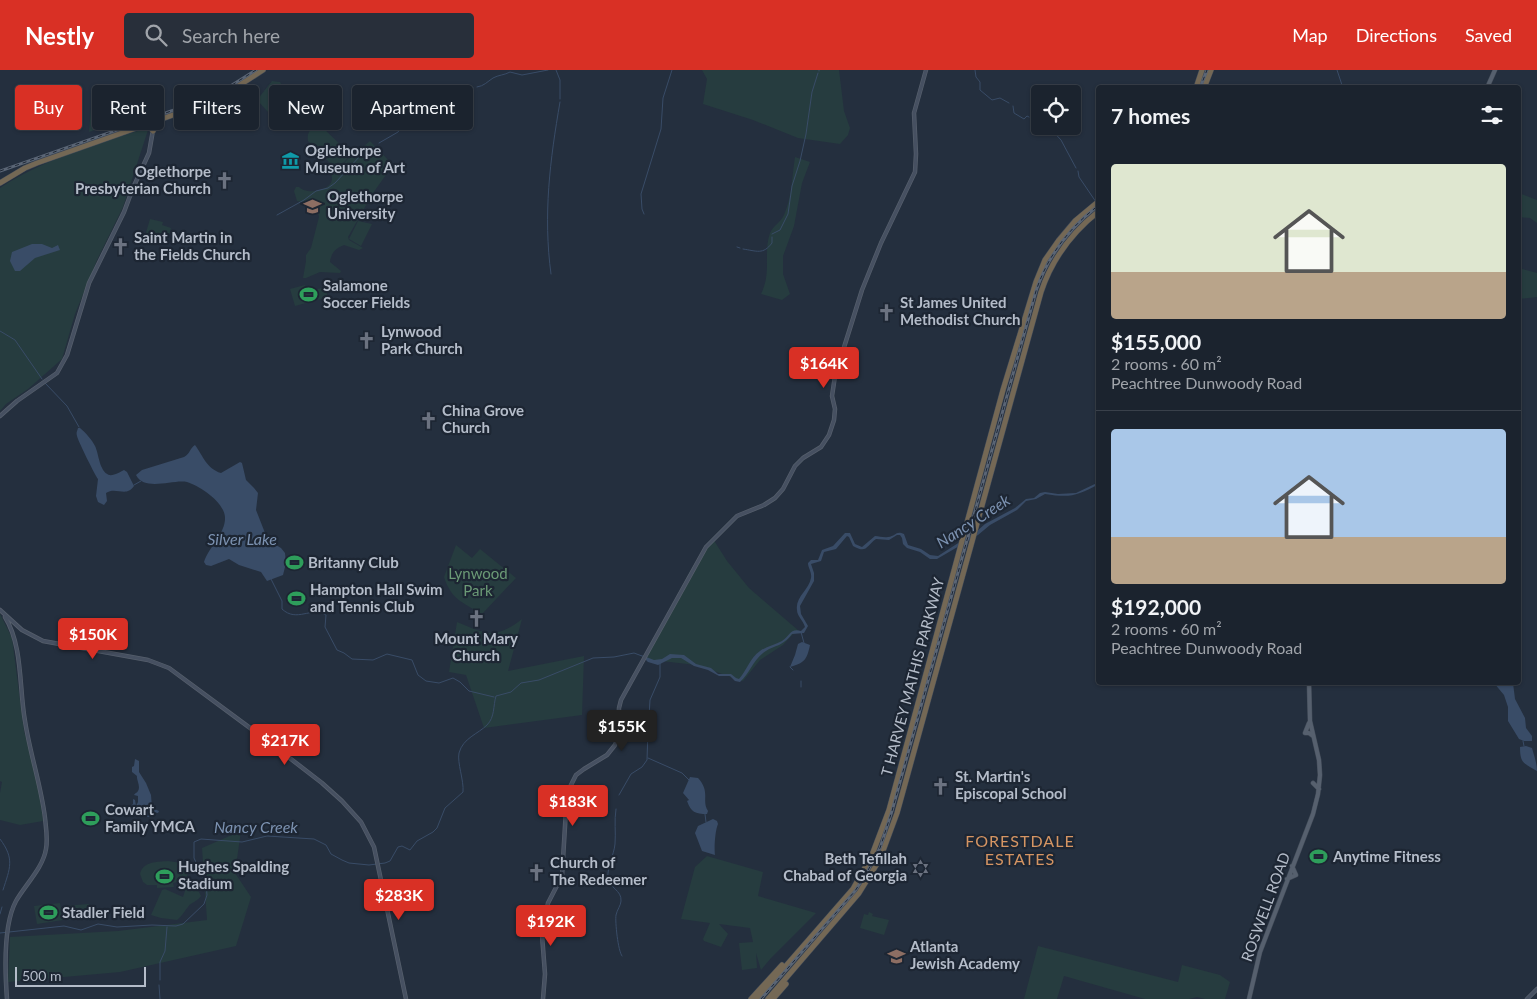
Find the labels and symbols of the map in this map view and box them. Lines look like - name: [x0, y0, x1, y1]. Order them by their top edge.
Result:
- place label: Oglethorpe Museum of Art: [305, 141, 405, 176]
- museum icon: Oglethorpe Museum of Art: [281, 150, 301, 170]
- place label: Oglethorpe Presbyterian Church: [75, 162, 211, 197]
- church icon: Oglethorpe Presbyterian Church: [215, 171, 235, 191]
- place label: Oglethorpe University: [327, 187, 403, 222]
- school or university icon: Oglethorpe University: [303, 196, 323, 216]
- place label: Saint Martin in the Fields Church: [134, 228, 250, 263]
- church icon: Saint Martin in the Fields Church: [110, 237, 130, 257]
- place label: Salamone Soccer Fields: [323, 276, 410, 311]
- sports icon: Salamone Soccer Fields: [299, 285, 319, 305]
- place label: St James United Methodist Church: [900, 293, 1021, 328]
- church icon: St James United Methodist Church: [876, 302, 896, 322]
- place label: Lynwood Park Church: [381, 322, 463, 357]
- church icon: Lynwood Park Church: [357, 331, 377, 351]
- pin: $164K: [789, 346, 859, 389]
- place label: China Grove Church: [442, 401, 524, 436]
- church icon: China Grove Church: [418, 410, 438, 430]
- water label: Nancy Creek: [932, 490, 1013, 551]
- water label: Silver Lake: [207, 529, 277, 548]
- sports icon: Britanny Club: [284, 553, 304, 573]
- place label: Britanny Club: [308, 553, 399, 571]
- park label: Lynwood Park: [448, 564, 508, 599]
- street label: T HARVEY MATHIS PARKWAY: [877, 575, 947, 778]
- place label: Hampton Hall Swim and Tennis Club: [310, 580, 443, 615]
- sports icon: Hampton Hall Swim and Tennis Club: [286, 589, 306, 609]
- church icon: Mount Mary Church: [466, 608, 486, 628]
- pin: $150K: [58, 618, 128, 660]
- place label: Mount Mary Church: [434, 629, 518, 664]
- pin: $155K: [587, 710, 657, 752]
- pin: $217K: [250, 724, 320, 766]
- place label: St. Martin's Episcopal School: [955, 767, 1066, 802]
- church icon: St. Martin's Episcopal School: [931, 776, 951, 796]
- pin: $183K: [538, 784, 608, 827]
- place label: Cowart Family YMCA: [105, 800, 196, 835]
- sports icon: Cowart Family YMCA: [81, 809, 101, 829]
- water label: Nancy Creek: [214, 817, 298, 836]
- district label: FORESTDALE ESTATES: [965, 831, 1075, 868]
- sports icon: Anytime Fitness: [1309, 847, 1329, 867]
- place label: Anytime Fitness: [1332, 847, 1441, 865]
- place label: Beth Tefillah Chabad of Georgia: [783, 849, 907, 884]
- street label: ROSWELL ROAD: [1237, 850, 1293, 964]
- place label: Church of The Redeemer: [550, 853, 647, 888]
- place label: Hughes Spalding Stadium: [178, 857, 289, 892]
- synagogue icon: Beth Tefillah Chabad of Georgia: [911, 858, 931, 878]
- church icon: Church of The Redeemer: [526, 862, 546, 882]
- sports icon: Hughes Spalding Stadium: [154, 866, 174, 886]
- pin: $283K: [364, 878, 434, 921]
- sports icon: Stadler Field: [38, 903, 58, 923]
- place label: Stadler Field: [62, 903, 145, 921]
- pin: $192K: [516, 904, 586, 947]
- place label: Atlanta Jewish Academy: [909, 937, 1020, 972]
- school or university icon: Atlanta Jewish Academy: [886, 946, 906, 966]
- scale bar: [15, 964, 146, 987]

